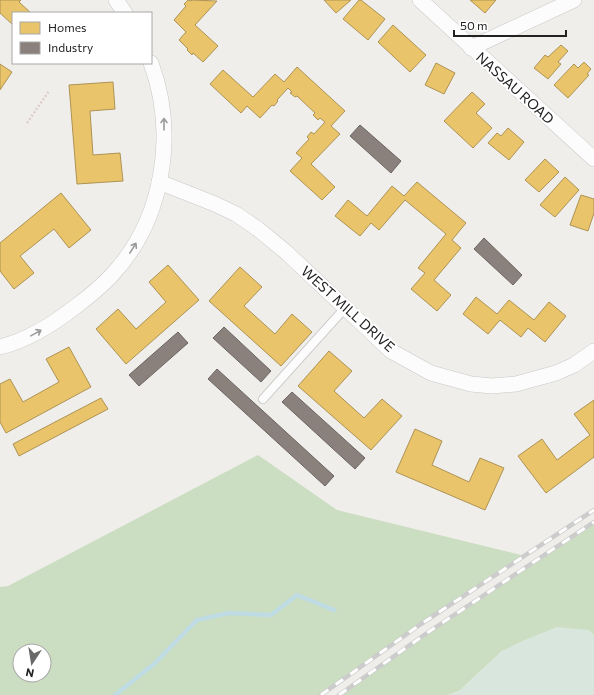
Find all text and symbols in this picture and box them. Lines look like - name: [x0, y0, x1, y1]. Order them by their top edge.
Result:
- legend: [12, 12, 152, 64]
- scale bar: [454, 12, 566, 38]
- text: 50 m: [460, 18, 488, 32]
- text: Homes: [48, 20, 86, 34]
- text: Industry: [48, 40, 93, 54]
- street label: NASSAU ROAD: [473, 48, 558, 127]
- one-way arrow: [160, 118, 168, 131]
- one-way arrow: [129, 243, 137, 254]
- street label: WEST MILL DRIVE: [298, 262, 399, 355]
- one-way arrow: [30, 328, 42, 336]
- north arrow: [12, 643, 52, 683]
- text: N: [24, 666, 35, 680]

